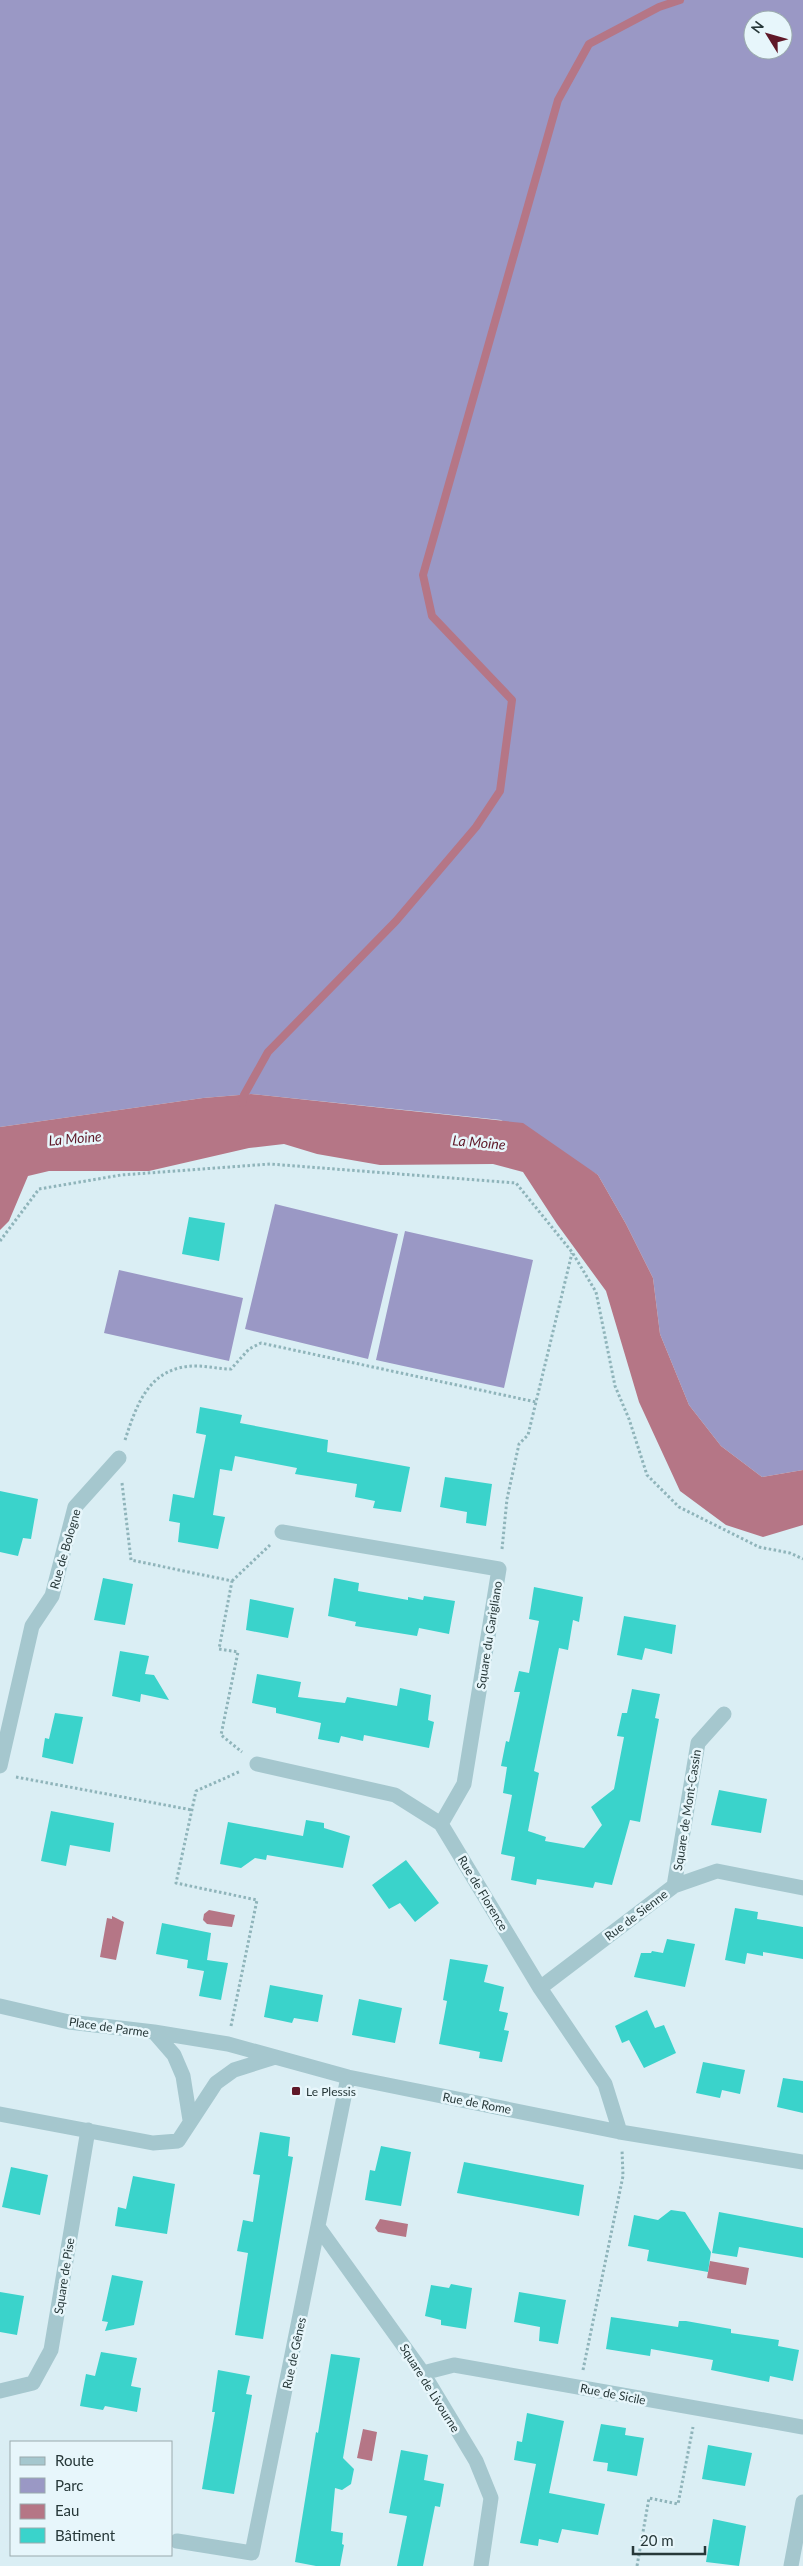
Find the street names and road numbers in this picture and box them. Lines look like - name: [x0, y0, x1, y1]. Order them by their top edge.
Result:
- street label: Rue de Bologne: [46, 1507, 84, 1591]
- street label: Square du Garigliano: [473, 1580, 505, 1690]
- street label: Square de Mont-Cassin: [670, 1748, 704, 1872]
- street label: Rue de Florence: [455, 1853, 511, 1933]
- street label: Rue de Sienne: [602, 1886, 670, 1944]
- street label: Place de Parme: [68, 2014, 150, 2040]
- street label: Rue de Rome: [441, 2089, 513, 2117]
- street label: Square de Pise: [51, 2237, 77, 2315]
- street label: Rue de Gênes: [279, 2316, 309, 2390]
- street label: Square de Livourne: [397, 2341, 463, 2435]
- street label: Rue de Sicile: [579, 2380, 647, 2408]

